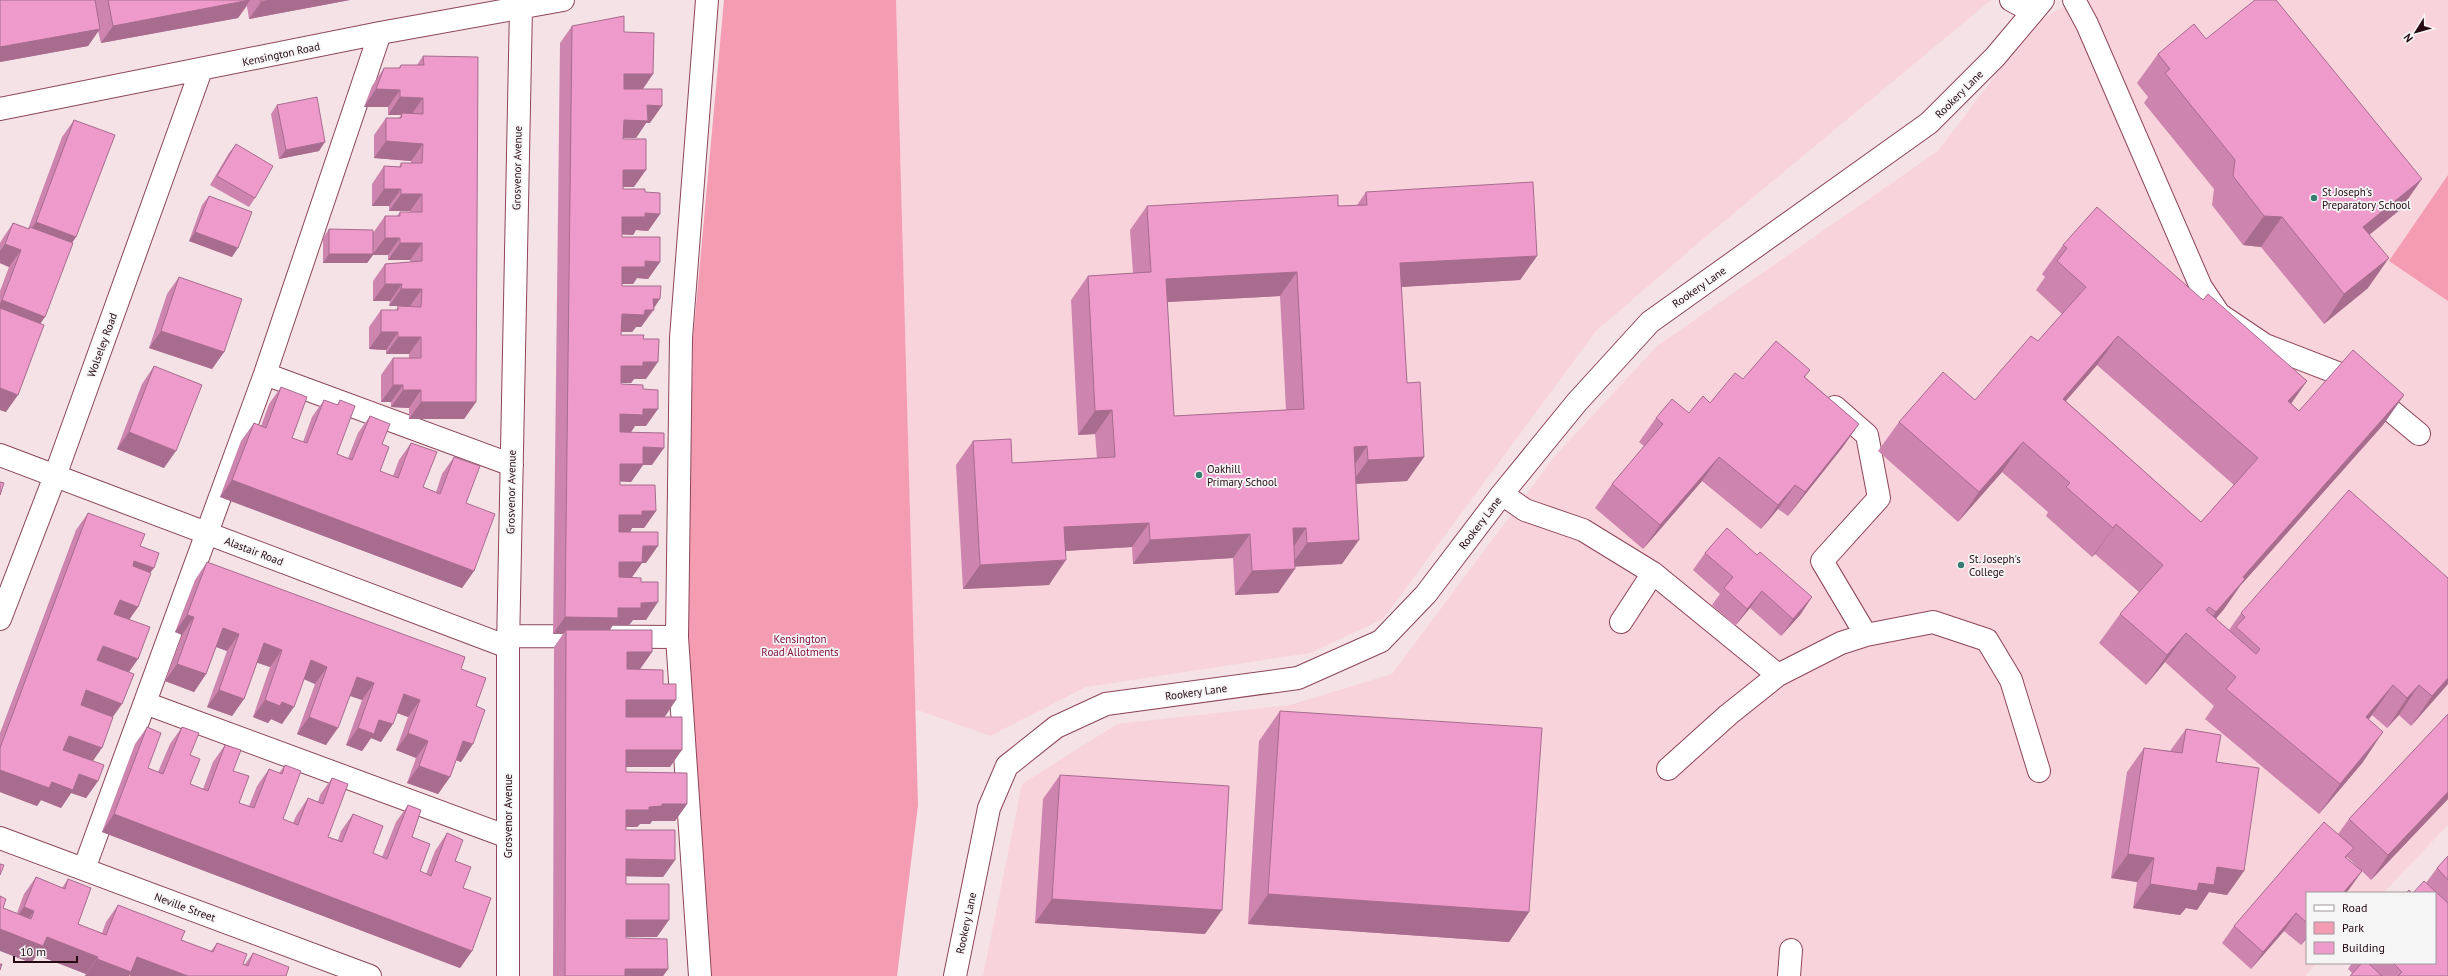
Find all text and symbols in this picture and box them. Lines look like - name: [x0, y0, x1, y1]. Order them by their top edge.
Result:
- north arrow: [2396, 12, 2436, 52]
- text: N: [2400, 31, 2416, 45]
- street label: Kensington Road: [241, 39, 321, 69]
- street label: Rookery Lane: [1932, 67, 1986, 121]
- street label: Grosvenor Avenue: [509, 125, 525, 210]
- place label: St Joseph's Preparatory School: [2322, 185, 2411, 212]
- marker: St Joseph's Preparatory School: [2309, 193, 2319, 203]
- street label: Rookery Lane: [1669, 263, 1729, 311]
- street label: Wolseley Road: [84, 311, 120, 379]
- street label: Grosvenor Avenue: [503, 449, 519, 534]
- place label: Oakhill Primary School: [1207, 462, 1278, 489]
- marker: Oakhill Primary School: [1194, 470, 1204, 480]
- street label: Rookery Lane: [1456, 494, 1505, 552]
- street label: Alastair Road: [223, 533, 285, 569]
- place label: St. Joseph's College: [1969, 552, 2021, 579]
- marker: St. Joseph's College: [1956, 560, 1966, 570]
- park label: Kensington Road Allotments: [761, 632, 839, 659]
- street label: Rookery Lane: [1164, 681, 1228, 703]
- street label: Grosvenor Avenue: [501, 773, 515, 858]
- street label: Neville Street: [153, 889, 218, 925]
- street label: Rookery Lane: [953, 891, 979, 955]
- legend: [2306, 892, 2436, 964]
- text: Road: [2342, 900, 2367, 915]
- text: Park: [2342, 920, 2364, 935]
- scale bar: [14, 938, 77, 964]
- text: Building: [2342, 940, 2385, 955]
- text: 10 m: [20, 944, 46, 959]

